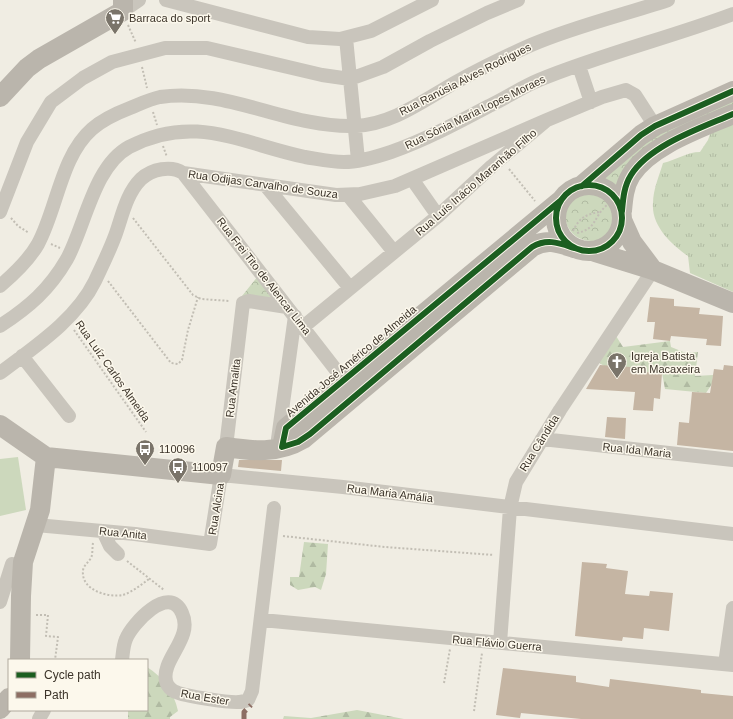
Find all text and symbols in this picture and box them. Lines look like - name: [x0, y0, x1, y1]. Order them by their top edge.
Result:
- supermarket icon: Barraca do sport: [104, 7, 126, 35]
- place label: Barraca do sport: [129, 12, 210, 24]
- street label: Rua Ranúsia Alves Rodrigues: [397, 40, 533, 118]
- street label: Rua Sônia Maria Lopes Moraes: [403, 72, 548, 151]
- street label: Rua Luís Inácio Maranhão Filho: [413, 126, 539, 238]
- street label: Rua Odijas Carvalho de Souza: [187, 168, 339, 201]
- street label: Rua Frei Tito de Alencar Lima: [215, 215, 314, 337]
- street label: Avenida José Américo de Almeida: [284, 302, 419, 419]
- street label: Rua Luíz Carlos Almeida: [73, 318, 153, 425]
- place label: Igreja Batista em Macaxeira: [631, 350, 701, 375]
- church icon: Igreja Batista em Macaxeira: [606, 351, 628, 379]
- street label: Rua Amalita: [223, 357, 243, 418]
- street label: Rua Cândida: [517, 412, 562, 473]
- bus stop icon: 110096: [134, 438, 156, 466]
- street label: Rua Ida Maria: [602, 440, 673, 460]
- place label: 110096: [159, 443, 195, 455]
- bus stop icon: 110097: [167, 456, 189, 484]
- place label: 110097: [192, 461, 228, 473]
- street label: Rua Alcina: [206, 481, 226, 536]
- street label: Rua Maria Amália: [346, 482, 435, 504]
- street label: Rua Anita: [99, 525, 148, 542]
- street label: Rua Flávio Guerra: [452, 633, 543, 653]
- legend: [8, 659, 148, 711]
- text: Cycle path: [44, 668, 101, 682]
- street label: Rua Ester: [180, 687, 230, 707]
- text: Path: [44, 688, 69, 702]

